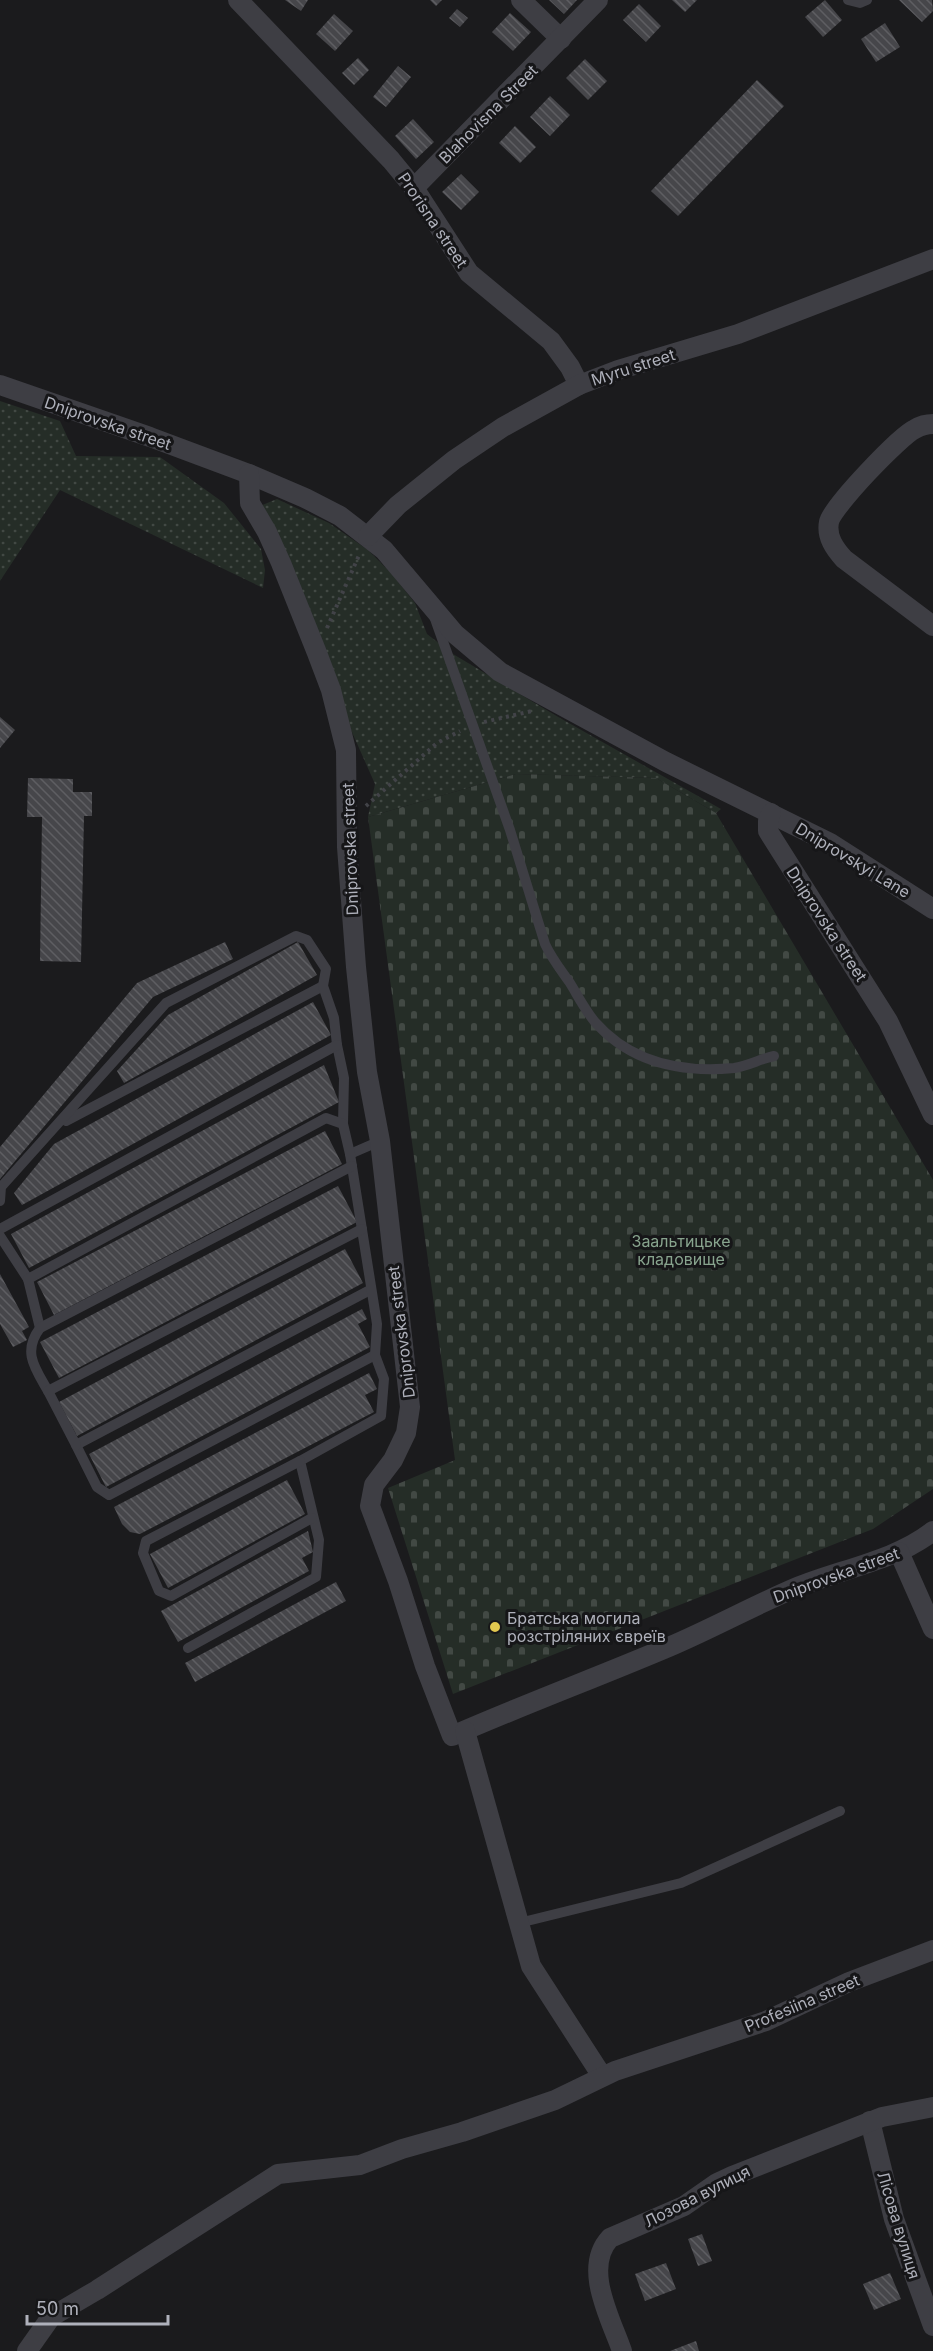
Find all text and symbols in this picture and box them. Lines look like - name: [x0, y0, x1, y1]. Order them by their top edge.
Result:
- street label: Blahovisna Street: [434, 60, 542, 168]
- street label: Prorisna street: [394, 169, 472, 271]
- street label: Myru street: [589, 344, 677, 390]
- street label: Dniprovska street: [42, 392, 174, 454]
- street label: Dniprovska street: [338, 782, 362, 916]
- street label: Dniprovskyi Lane: [792, 818, 914, 902]
- street label: Dniprovska street: [782, 863, 872, 985]
- park label: Заальтицьке кладовище: [632, 1231, 730, 1269]
- street label: Dniprovska street: [383, 1265, 419, 1399]
- street label: Dniprovska street: [770, 1543, 902, 1607]
- place label: Братська могила розстріляних євреїв: [507, 1608, 666, 1646]
- marker: Братська могила розстріляних євреїв: [488, 1620, 502, 1634]
- street label: Profesiina street: [742, 1970, 862, 2036]
- street label: Лозова вулиця: [641, 2161, 753, 2231]
- street label: Лісова вулиця: [873, 2169, 925, 2281]
- scale bar: [27, 2288, 168, 2326]
- text: 50 m: [36, 2298, 79, 2319]

